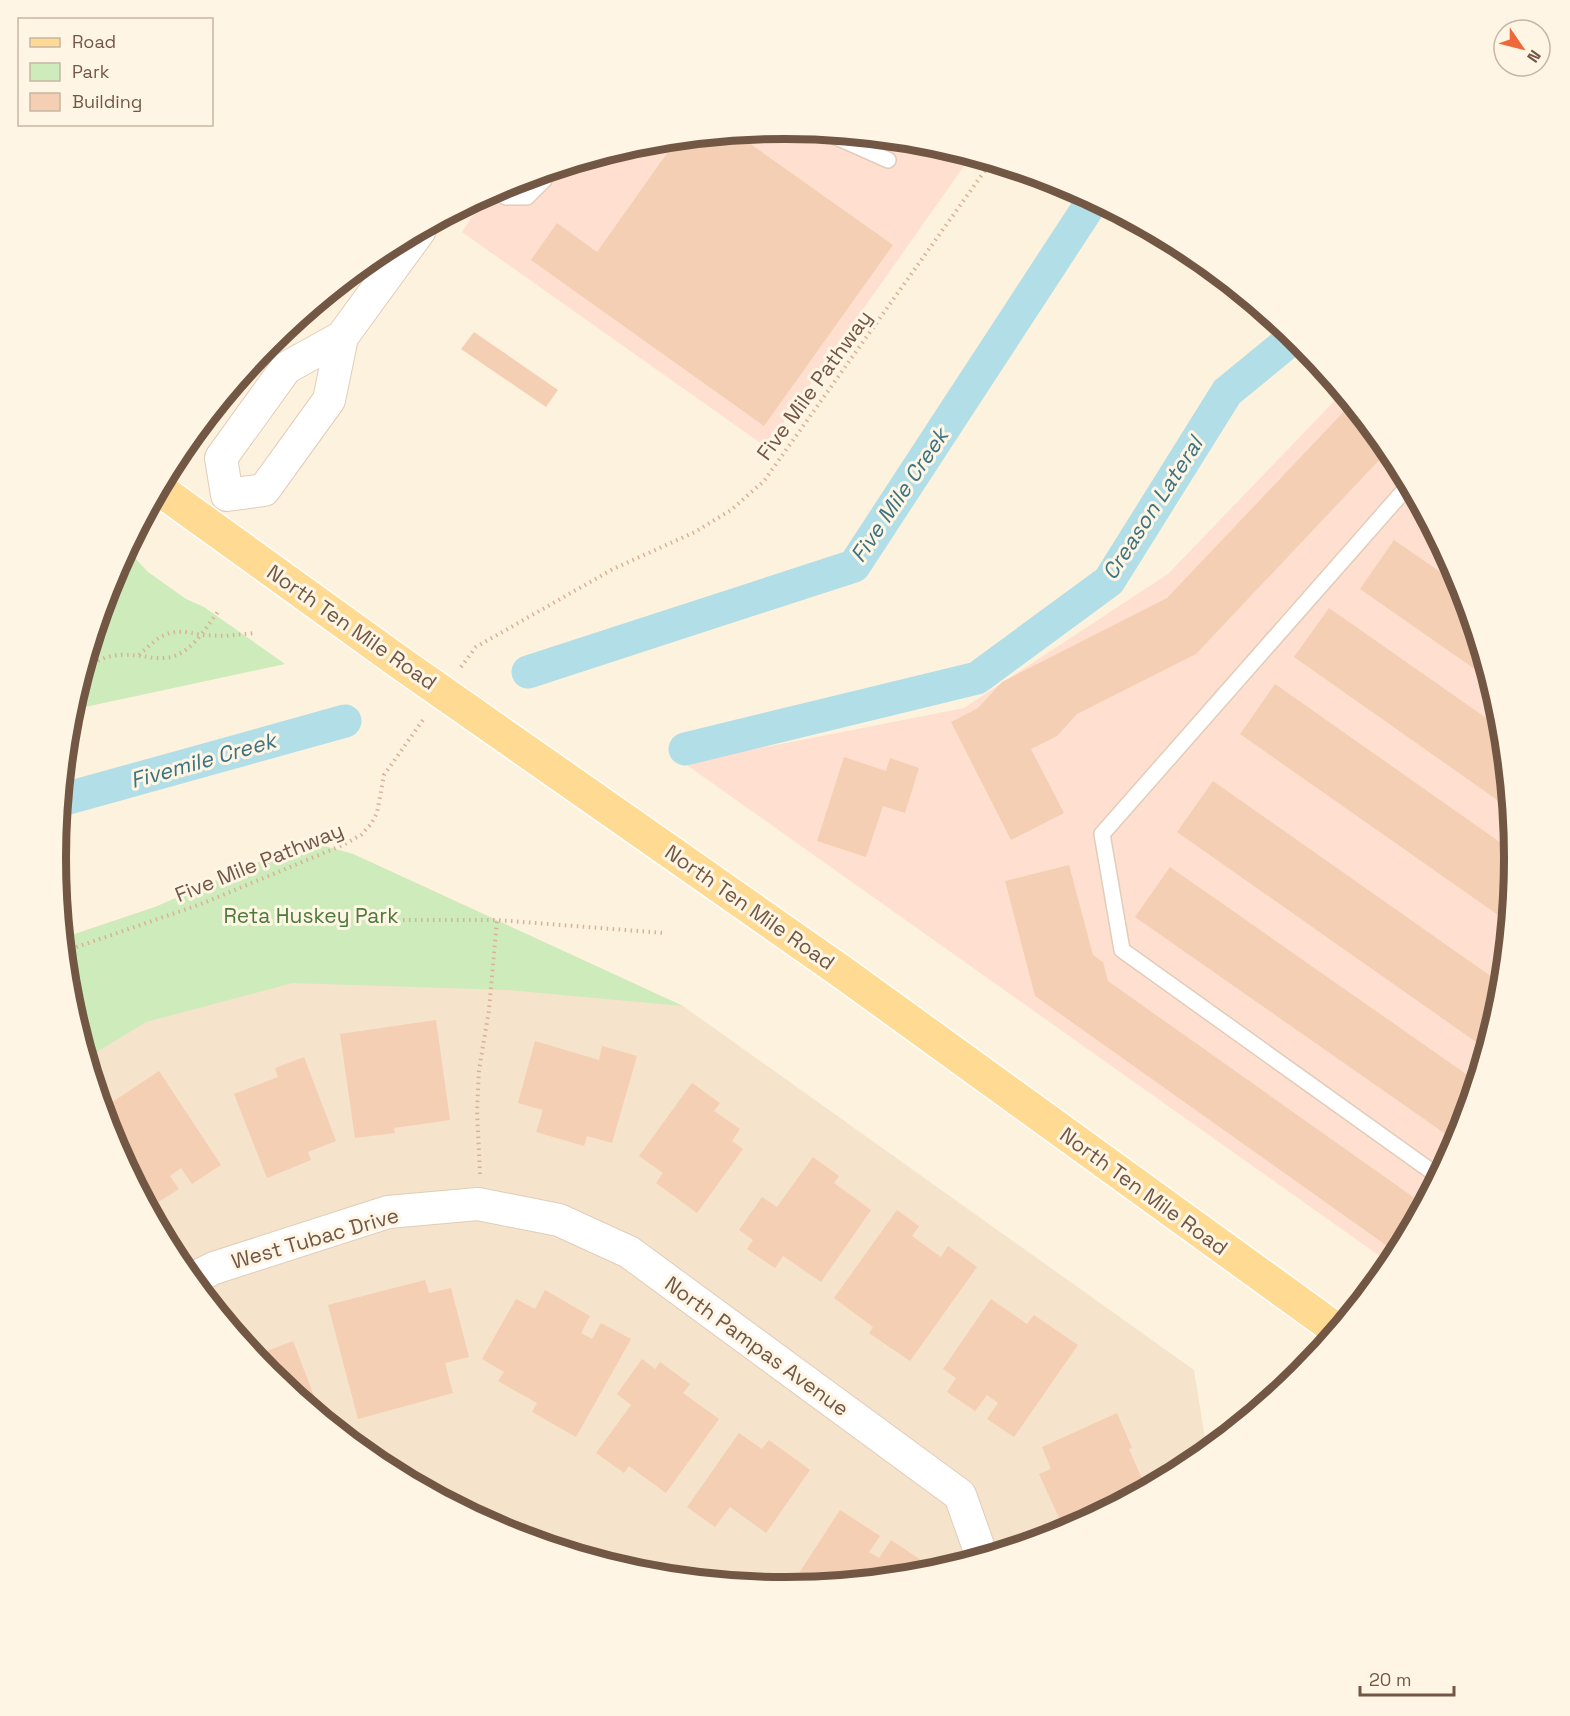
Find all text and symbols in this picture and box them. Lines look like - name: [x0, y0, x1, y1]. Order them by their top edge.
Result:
- legend: [18, 18, 213, 126]
- north arrow: [1492, 18, 1552, 78]
- text: Road: [72, 30, 116, 53]
- text: N: [1522, 46, 1546, 67]
- text: Park: [72, 60, 110, 83]
- text: Building: [72, 90, 142, 113]
- street label: Five Mile Pathway: [750, 305, 878, 465]
- water label: Five Mile Creek: [844, 421, 955, 567]
- water label: Creason Lateral: [1095, 429, 1210, 585]
- street label: North Ten Mile Road: [262, 558, 442, 696]
- water label: Fivemile Creek: [127, 725, 281, 794]
- street label: Five Mile Pathway: [171, 816, 347, 908]
- street label: North Ten Mile Road: [660, 838, 840, 976]
- park label: Reta Huskey Park: [223, 902, 399, 929]
- street label: North Ten Mile Road: [1055, 1121, 1233, 1261]
- street label: West Tubac Drive: [228, 1201, 402, 1275]
- street label: North Pampas Avenue: [660, 1270, 854, 1422]
- scale bar: [1360, 1659, 1454, 1697]
- text: 20 m: [1369, 1668, 1412, 1691]

